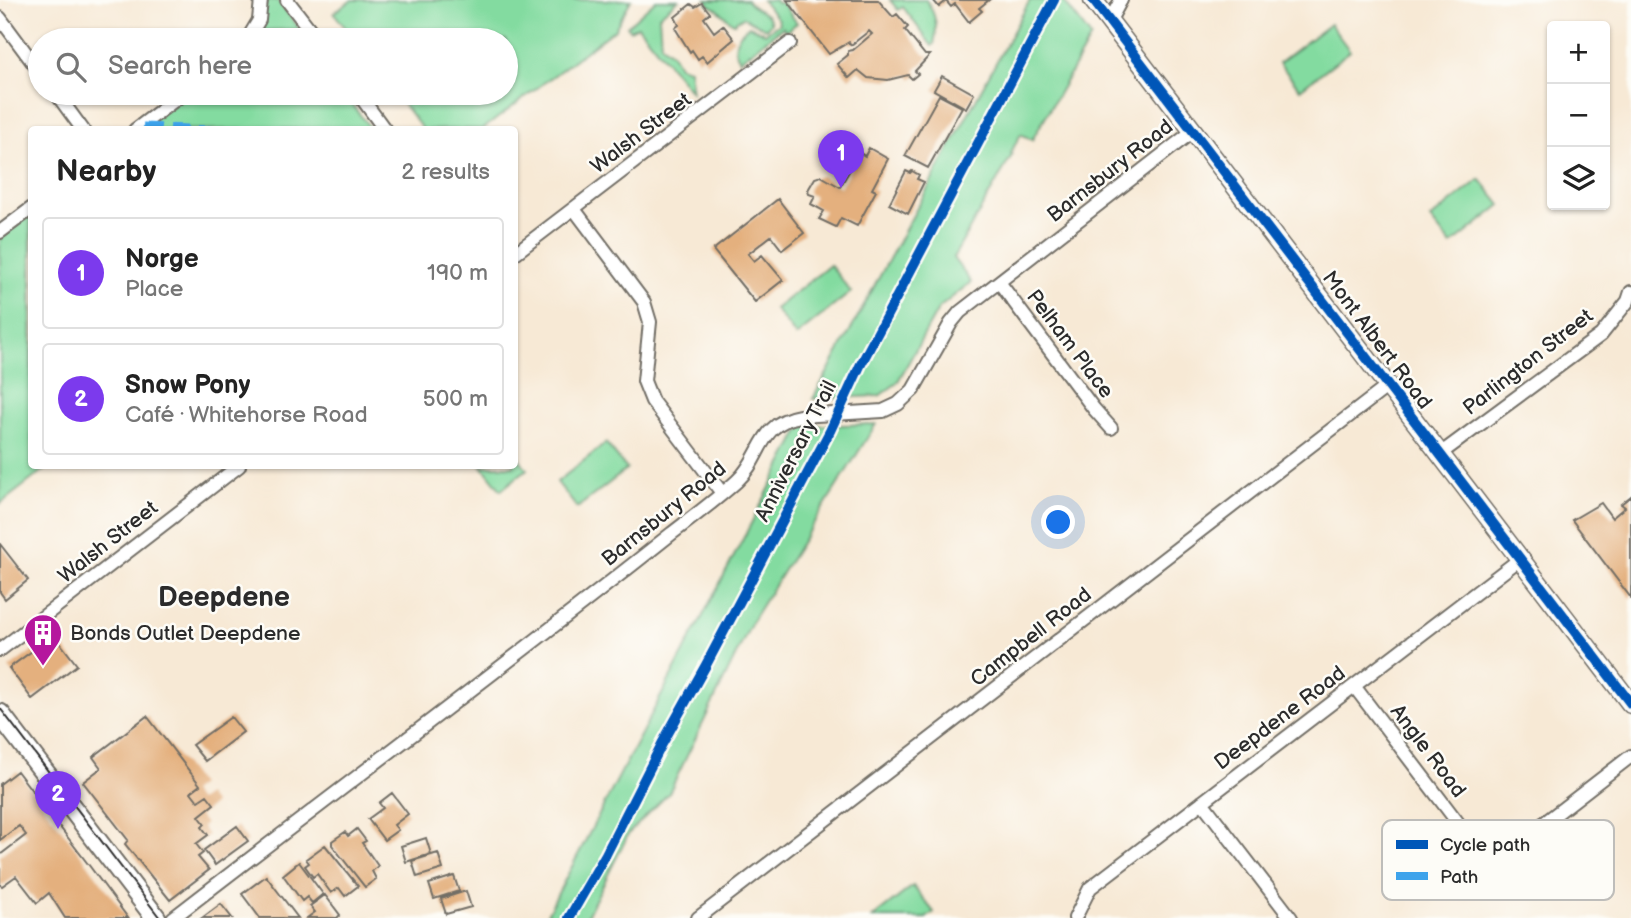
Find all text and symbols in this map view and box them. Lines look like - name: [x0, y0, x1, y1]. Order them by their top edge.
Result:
- map controls: [1547, 21, 1610, 210]
- button: +: [1547, 21, 1610, 84]
- search box: [28, 28, 518, 105]
- icon: search: [52, 48, 90, 86]
- text: Search here: [108, 51, 252, 82]
- button: −: [1547, 84, 1610, 147]
- street label: Walsh Street: [586, 87, 697, 179]
- street label: Barnsbury Road: [1042, 114, 1178, 228]
- pin: 1: [818, 130, 864, 188]
- button: layers: [1547, 147, 1610, 210]
- text: Nearby: [56, 154, 156, 190]
- text: 2 results: [401, 158, 490, 186]
- text: Norge: [125, 244, 199, 275]
- text: 1: [76, 259, 86, 287]
- text: 190 m: [427, 259, 488, 287]
- street label: Mont Albert Road: [1317, 266, 1437, 414]
- text: Place: [125, 275, 183, 303]
- street label: Pelham Place: [1021, 285, 1119, 403]
- street label: Parlington Street: [1458, 303, 1598, 420]
- text: Snow Pony: [125, 370, 251, 401]
- street label: Anniversary Trail: [750, 376, 842, 526]
- text: 2: [74, 385, 88, 413]
- text: 500 m: [423, 385, 488, 413]
- text: Café · Whitehorse Road: [125, 401, 368, 429]
- street label: Barnsbury Road: [597, 456, 731, 572]
- street label: Walsh Street: [53, 495, 163, 589]
- your location: [1041, 505, 1075, 539]
- district label: Deepdene: [158, 581, 290, 614]
- street label: Campbell Road: [966, 582, 1096, 692]
- building icon: Bonds Outlet Deepdene: [22, 612, 64, 667]
- place label: Bonds Outlet Deepdene: [70, 621, 300, 646]
- street label: Deepdene Road: [1210, 661, 1350, 775]
- street label: Angle Road: [1385, 699, 1471, 803]
- pin: 2: [35, 771, 81, 829]
- legend: [1382, 820, 1614, 900]
- text: Cycle path: [1440, 834, 1530, 857]
- text: Path: [1440, 866, 1478, 889]

